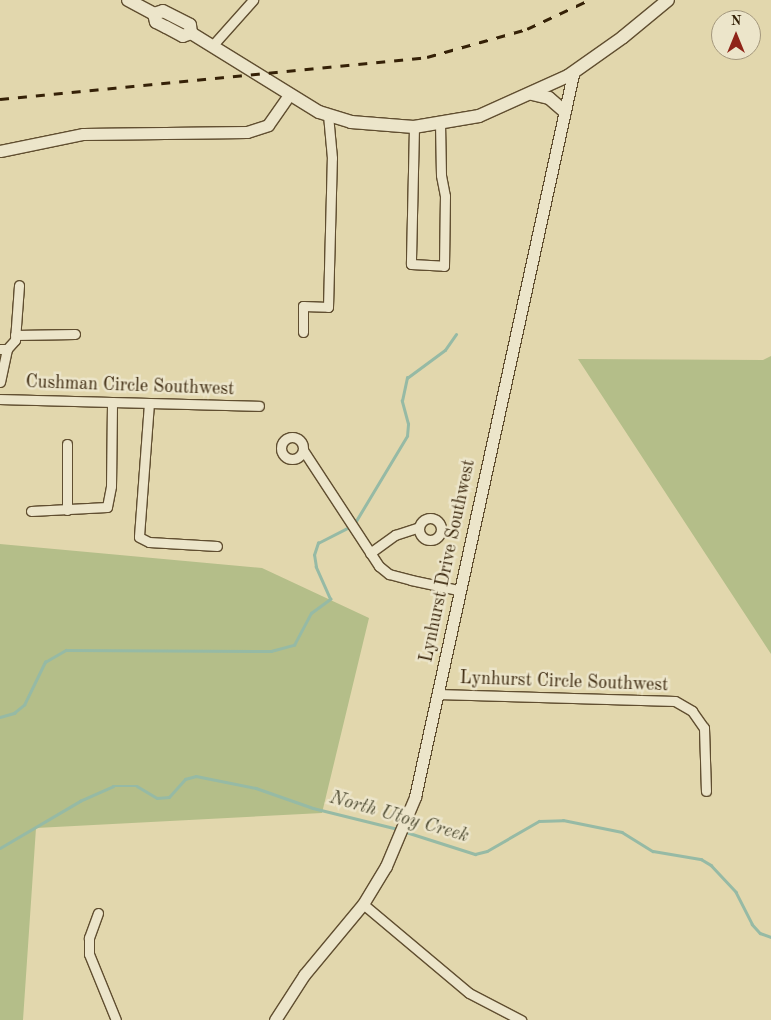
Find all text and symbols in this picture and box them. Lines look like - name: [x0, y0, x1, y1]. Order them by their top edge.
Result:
- north arrow: [711, 10, 761, 60]
- text: N: [731, 14, 741, 28]
- street label: Cushman Circle Southwest: [25, 372, 235, 400]
- street label: Lynhurst Drive Southwest: [416, 458, 480, 664]
- street label: Lynhurst Circle Southwest: [459, 668, 669, 696]
- water label: North Utoy Creek: [327, 787, 471, 849]

